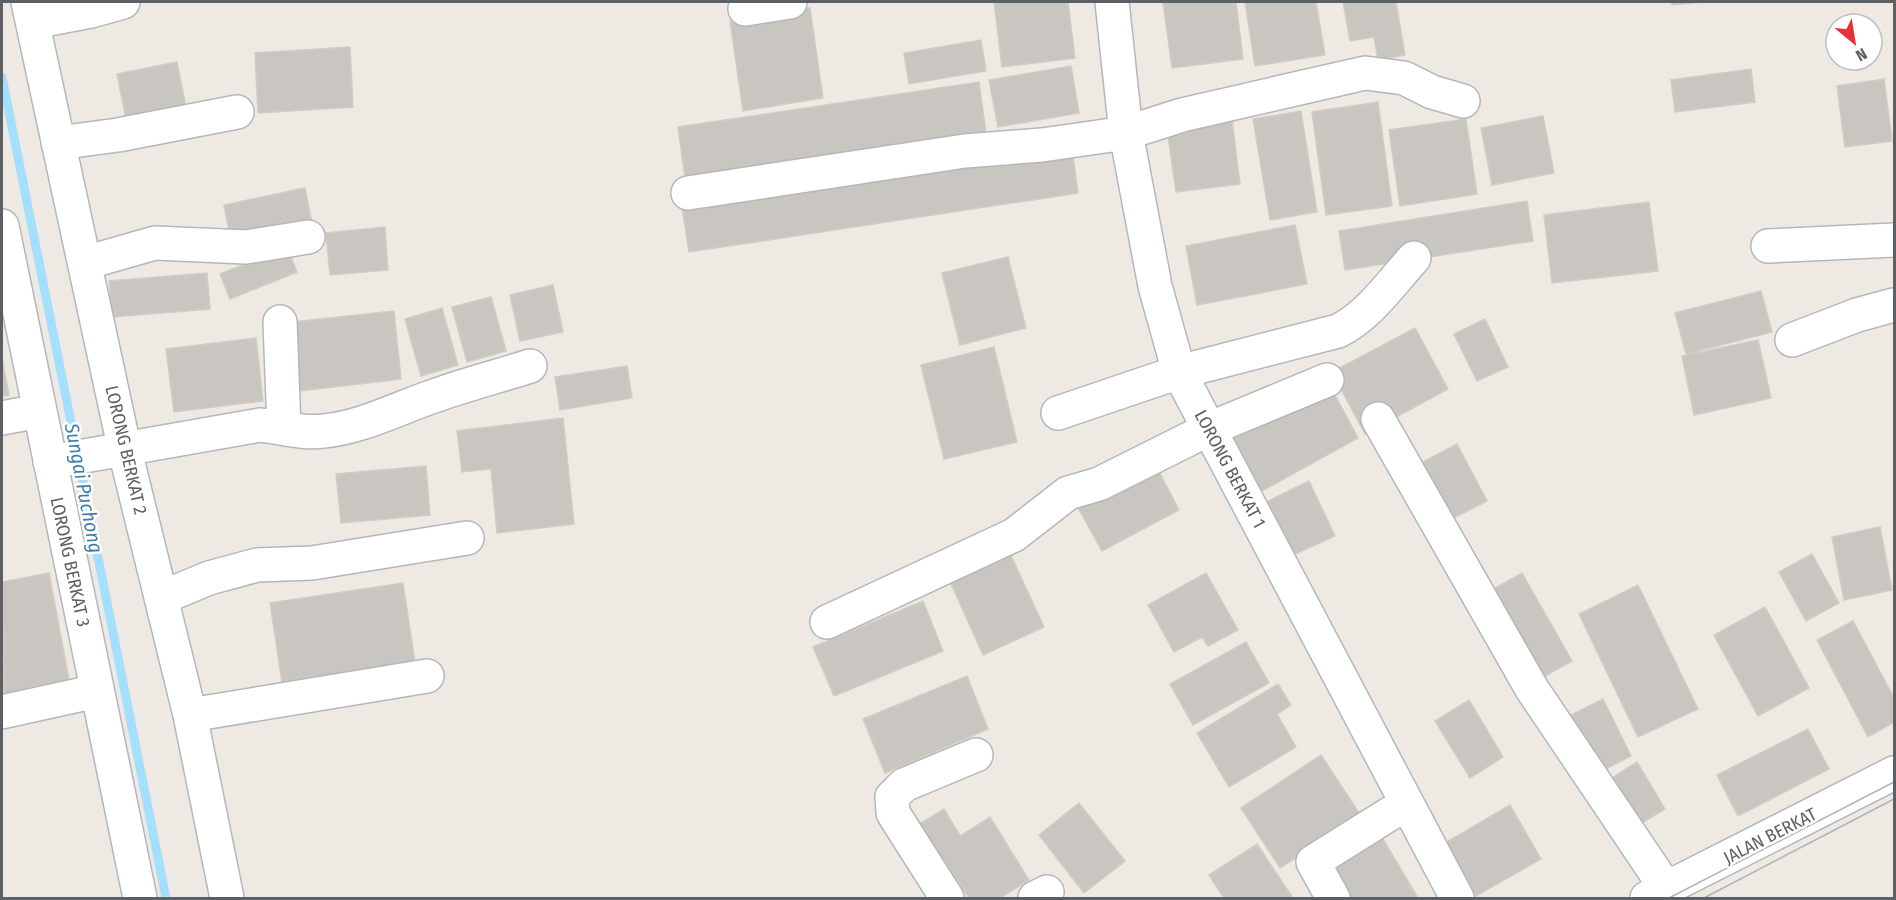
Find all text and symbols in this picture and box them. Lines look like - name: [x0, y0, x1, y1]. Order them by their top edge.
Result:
- north arrow: [1824, 12, 1884, 72]
- text: N: [1852, 44, 1870, 65]
- street label: LORONG BERKAT 2: [100, 383, 152, 517]
- street label: LORONG BERKAT 1: [1190, 406, 1270, 532]
- water label: Sungai Puchong: [59, 420, 108, 555]
- street label: LORONG BERKAT 3: [46, 495, 94, 629]
- street label: JALAN BERKAT: [1720, 803, 1821, 869]

